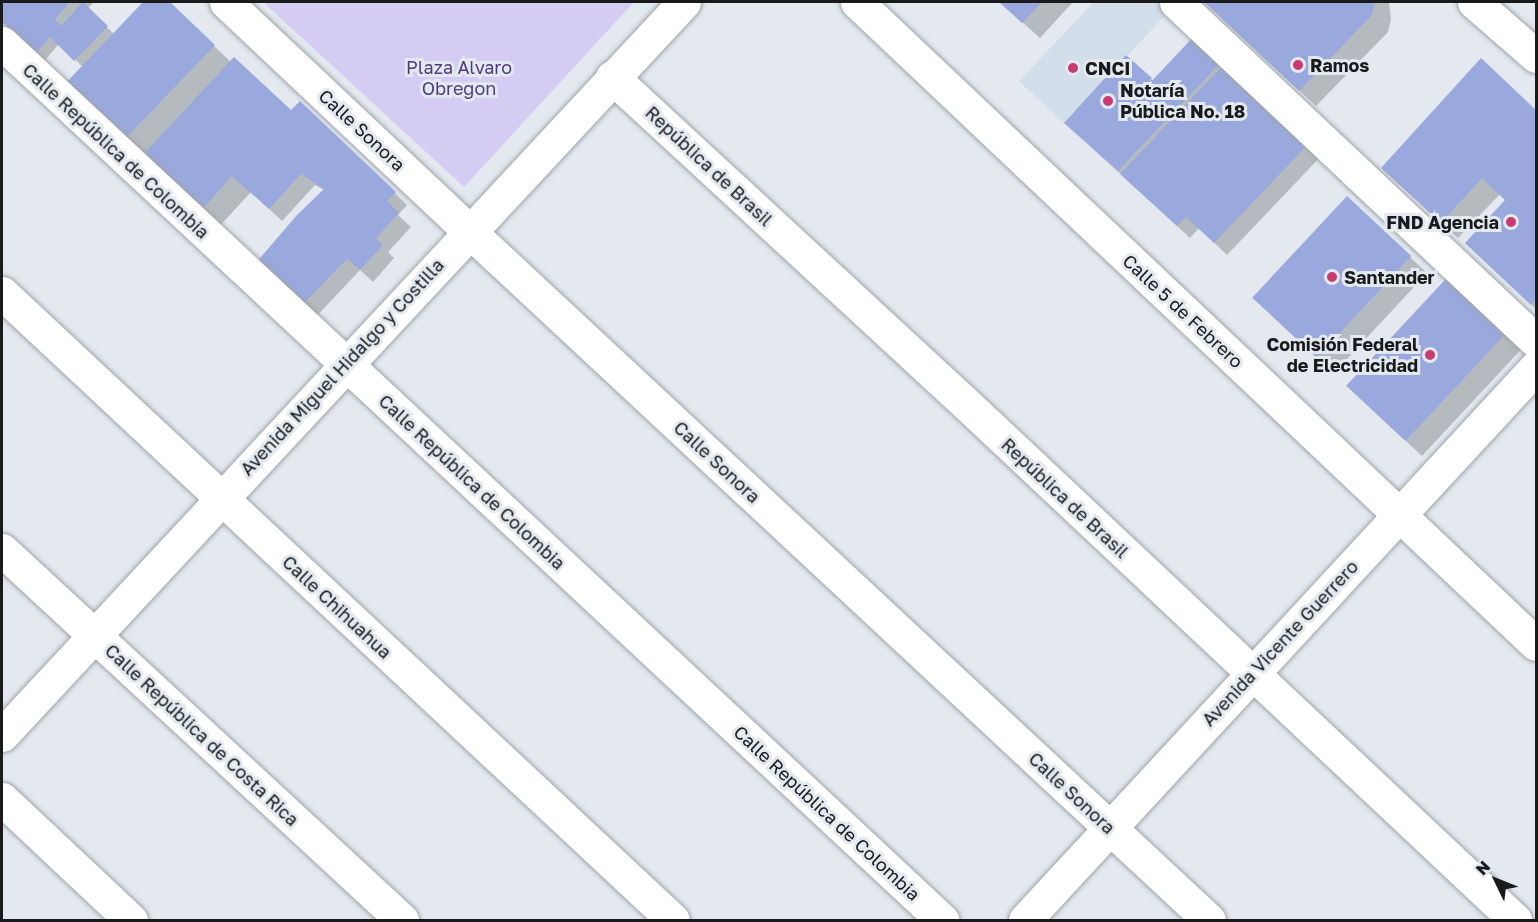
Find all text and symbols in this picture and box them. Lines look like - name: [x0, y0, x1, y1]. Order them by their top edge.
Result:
- place label: Ramos: [1310, 54, 1369, 76]
- park label: Plaza Alvaro Obregon: [406, 57, 512, 100]
- place label: CNCI: [1085, 57, 1130, 79]
- marker: Ramos: [1291, 58, 1305, 72]
- street label: Calle República de Colombia: [18, 59, 214, 243]
- marker: CNCI: [1066, 61, 1080, 75]
- place label: Notaría Pública No. 18: [1120, 80, 1245, 122]
- street label: Calle Sonora: [314, 85, 410, 175]
- marker: Notaría Pública No. 18: [1101, 94, 1115, 108]
- street label: República de Brasil: [641, 102, 777, 230]
- place label: FND Agencia: [1386, 211, 1499, 233]
- marker: FND Agencia: [1504, 215, 1518, 229]
- street label: Calle 5 de Febrero: [1118, 250, 1248, 372]
- street label: Avenida Miguel Hidalgo y Costilla: [236, 254, 448, 480]
- place label: Santander: [1344, 266, 1435, 288]
- marker: Santander: [1325, 270, 1339, 284]
- place label: Comisión Federal de Electricidad: [1266, 334, 1418, 376]
- marker: Comisión Federal de Electricidad: [1423, 348, 1437, 362]
- street label: Calle República de Colombia: [374, 390, 570, 574]
- street label: Calle Sonora: [669, 417, 765, 507]
- street label: República de Brasil: [997, 434, 1133, 562]
- street label: Calle Chihuahua: [278, 551, 396, 663]
- street label: Avenida Vicente Guerrero: [1197, 556, 1363, 730]
- street label: Calle República de Costa Rica: [101, 640, 303, 830]
- street label: Calle República de Colombia: [729, 721, 925, 905]
- street label: Calle Sonora: [1024, 748, 1120, 838]
- north arrow: [1466, 850, 1526, 910]
- text: N: [1471, 856, 1494, 879]

